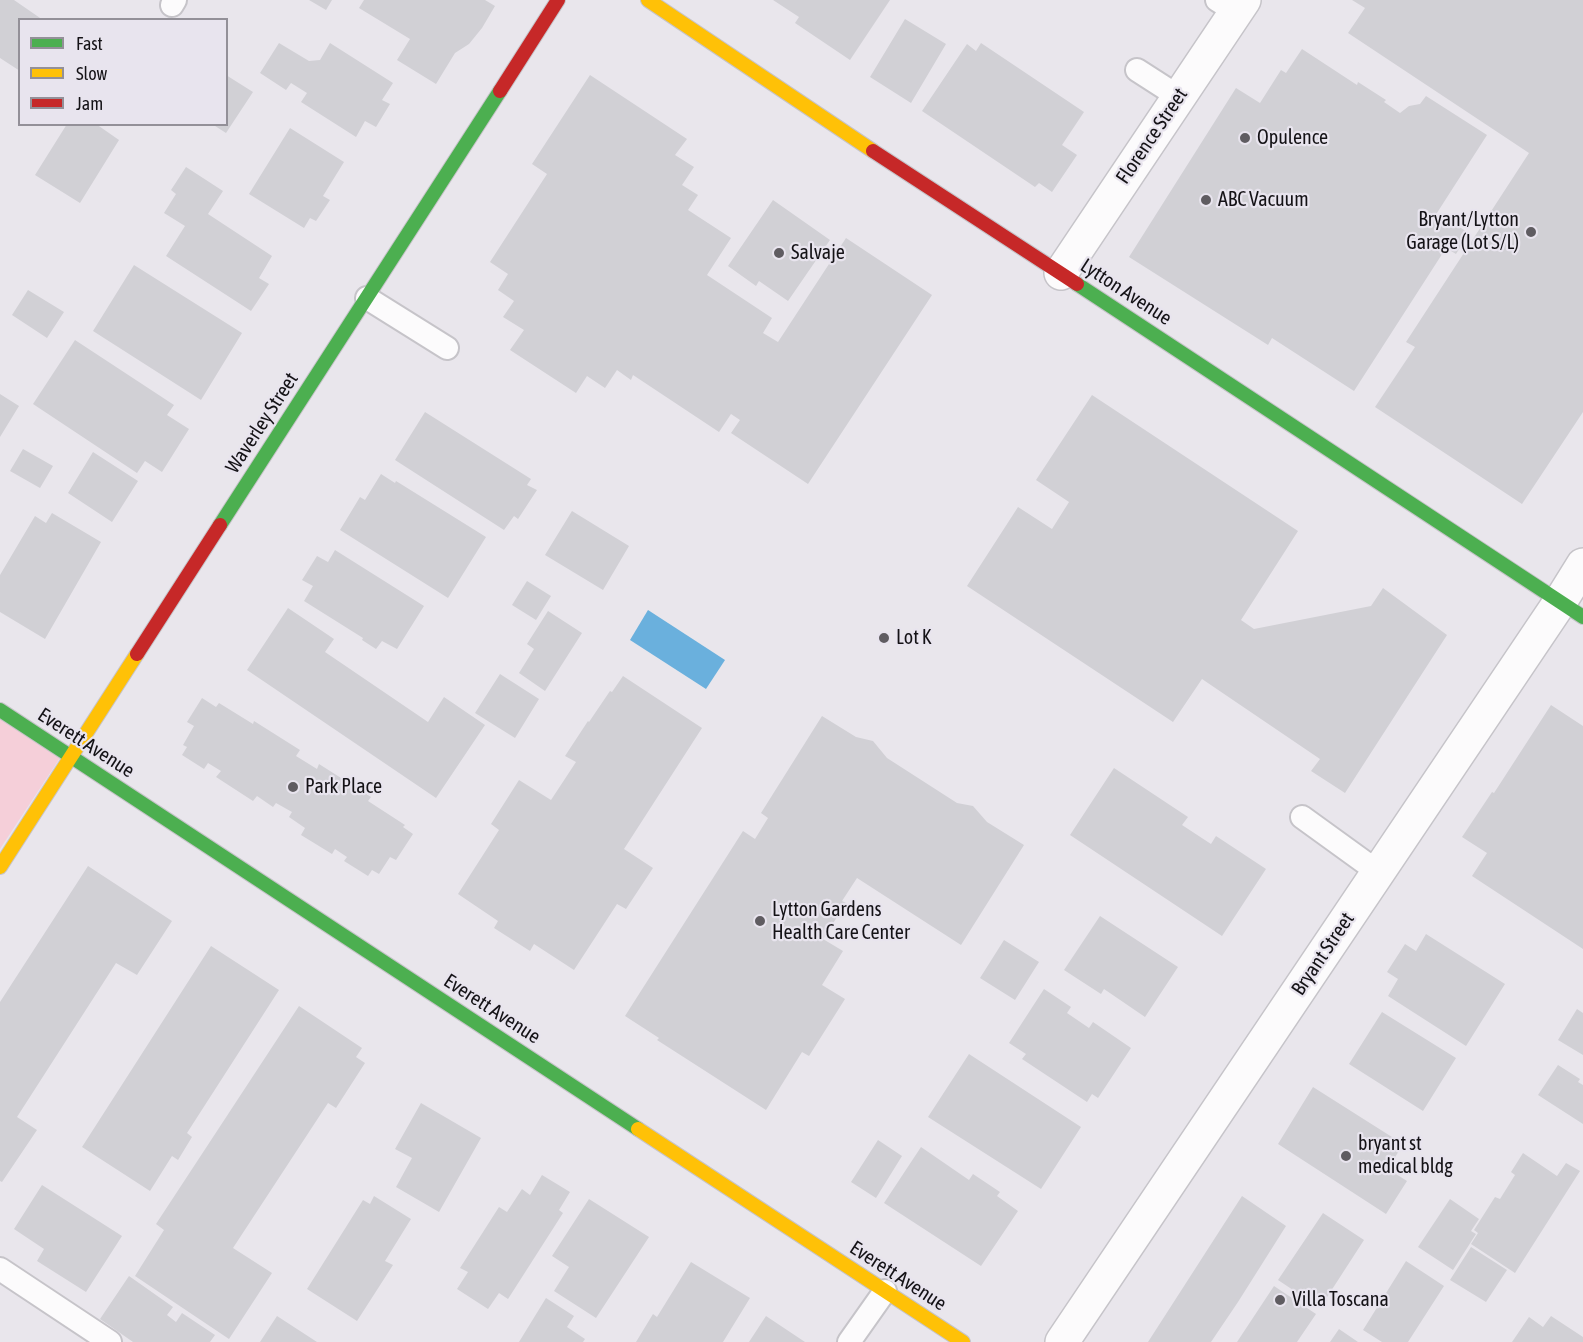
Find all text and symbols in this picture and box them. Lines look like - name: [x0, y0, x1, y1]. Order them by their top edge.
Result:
- legend: [18, 18, 228, 126]
- text: Fast: [76, 33, 103, 54]
- text: Slow: [76, 63, 107, 84]
- street label: Florence Street: [1111, 84, 1193, 188]
- text: Jam: [76, 93, 103, 114]
- place label: Opulence: [1257, 126, 1328, 150]
- marker: Opulence: [1238, 131, 1252, 145]
- place label: ABC Vacuum: [1218, 188, 1309, 212]
- marker: ABC Vacuum: [1199, 193, 1213, 207]
- place label: Bryant/Lytton Garage (Lot S/L): [1406, 208, 1519, 255]
- marker: Bryant/Lytton Garage (Lot S/L): [1524, 225, 1538, 239]
- place label: Salvaje: [791, 241, 845, 265]
- marker: Salvaje: [772, 246, 786, 260]
- street label: Lytton Avenue: [1076, 254, 1176, 330]
- street label: Waverley Street: [221, 368, 303, 478]
- place label: Lot K: [896, 626, 931, 650]
- marker: Lot K: [877, 631, 891, 645]
- street label: Everett Avenue: [33, 703, 139, 783]
- place label: Park Place: [305, 775, 382, 799]
- marker: Park Place: [286, 780, 300, 794]
- place label: Lytton Gardens Health Care Center: [772, 898, 910, 945]
- street label: Bryant Street: [1287, 908, 1359, 1000]
- marker: Lytton Gardens Health Care Center: [753, 914, 767, 928]
- street label: Everett Avenue: [439, 969, 545, 1049]
- place label: bryant st medical bldg: [1358, 1132, 1453, 1179]
- marker: bryant st medical bldg: [1339, 1149, 1353, 1163]
- street label: Everett Avenue: [845, 1236, 951, 1316]
- place label: Villa Toscana: [1292, 1288, 1389, 1312]
- marker: Villa Toscana: [1273, 1293, 1287, 1307]

